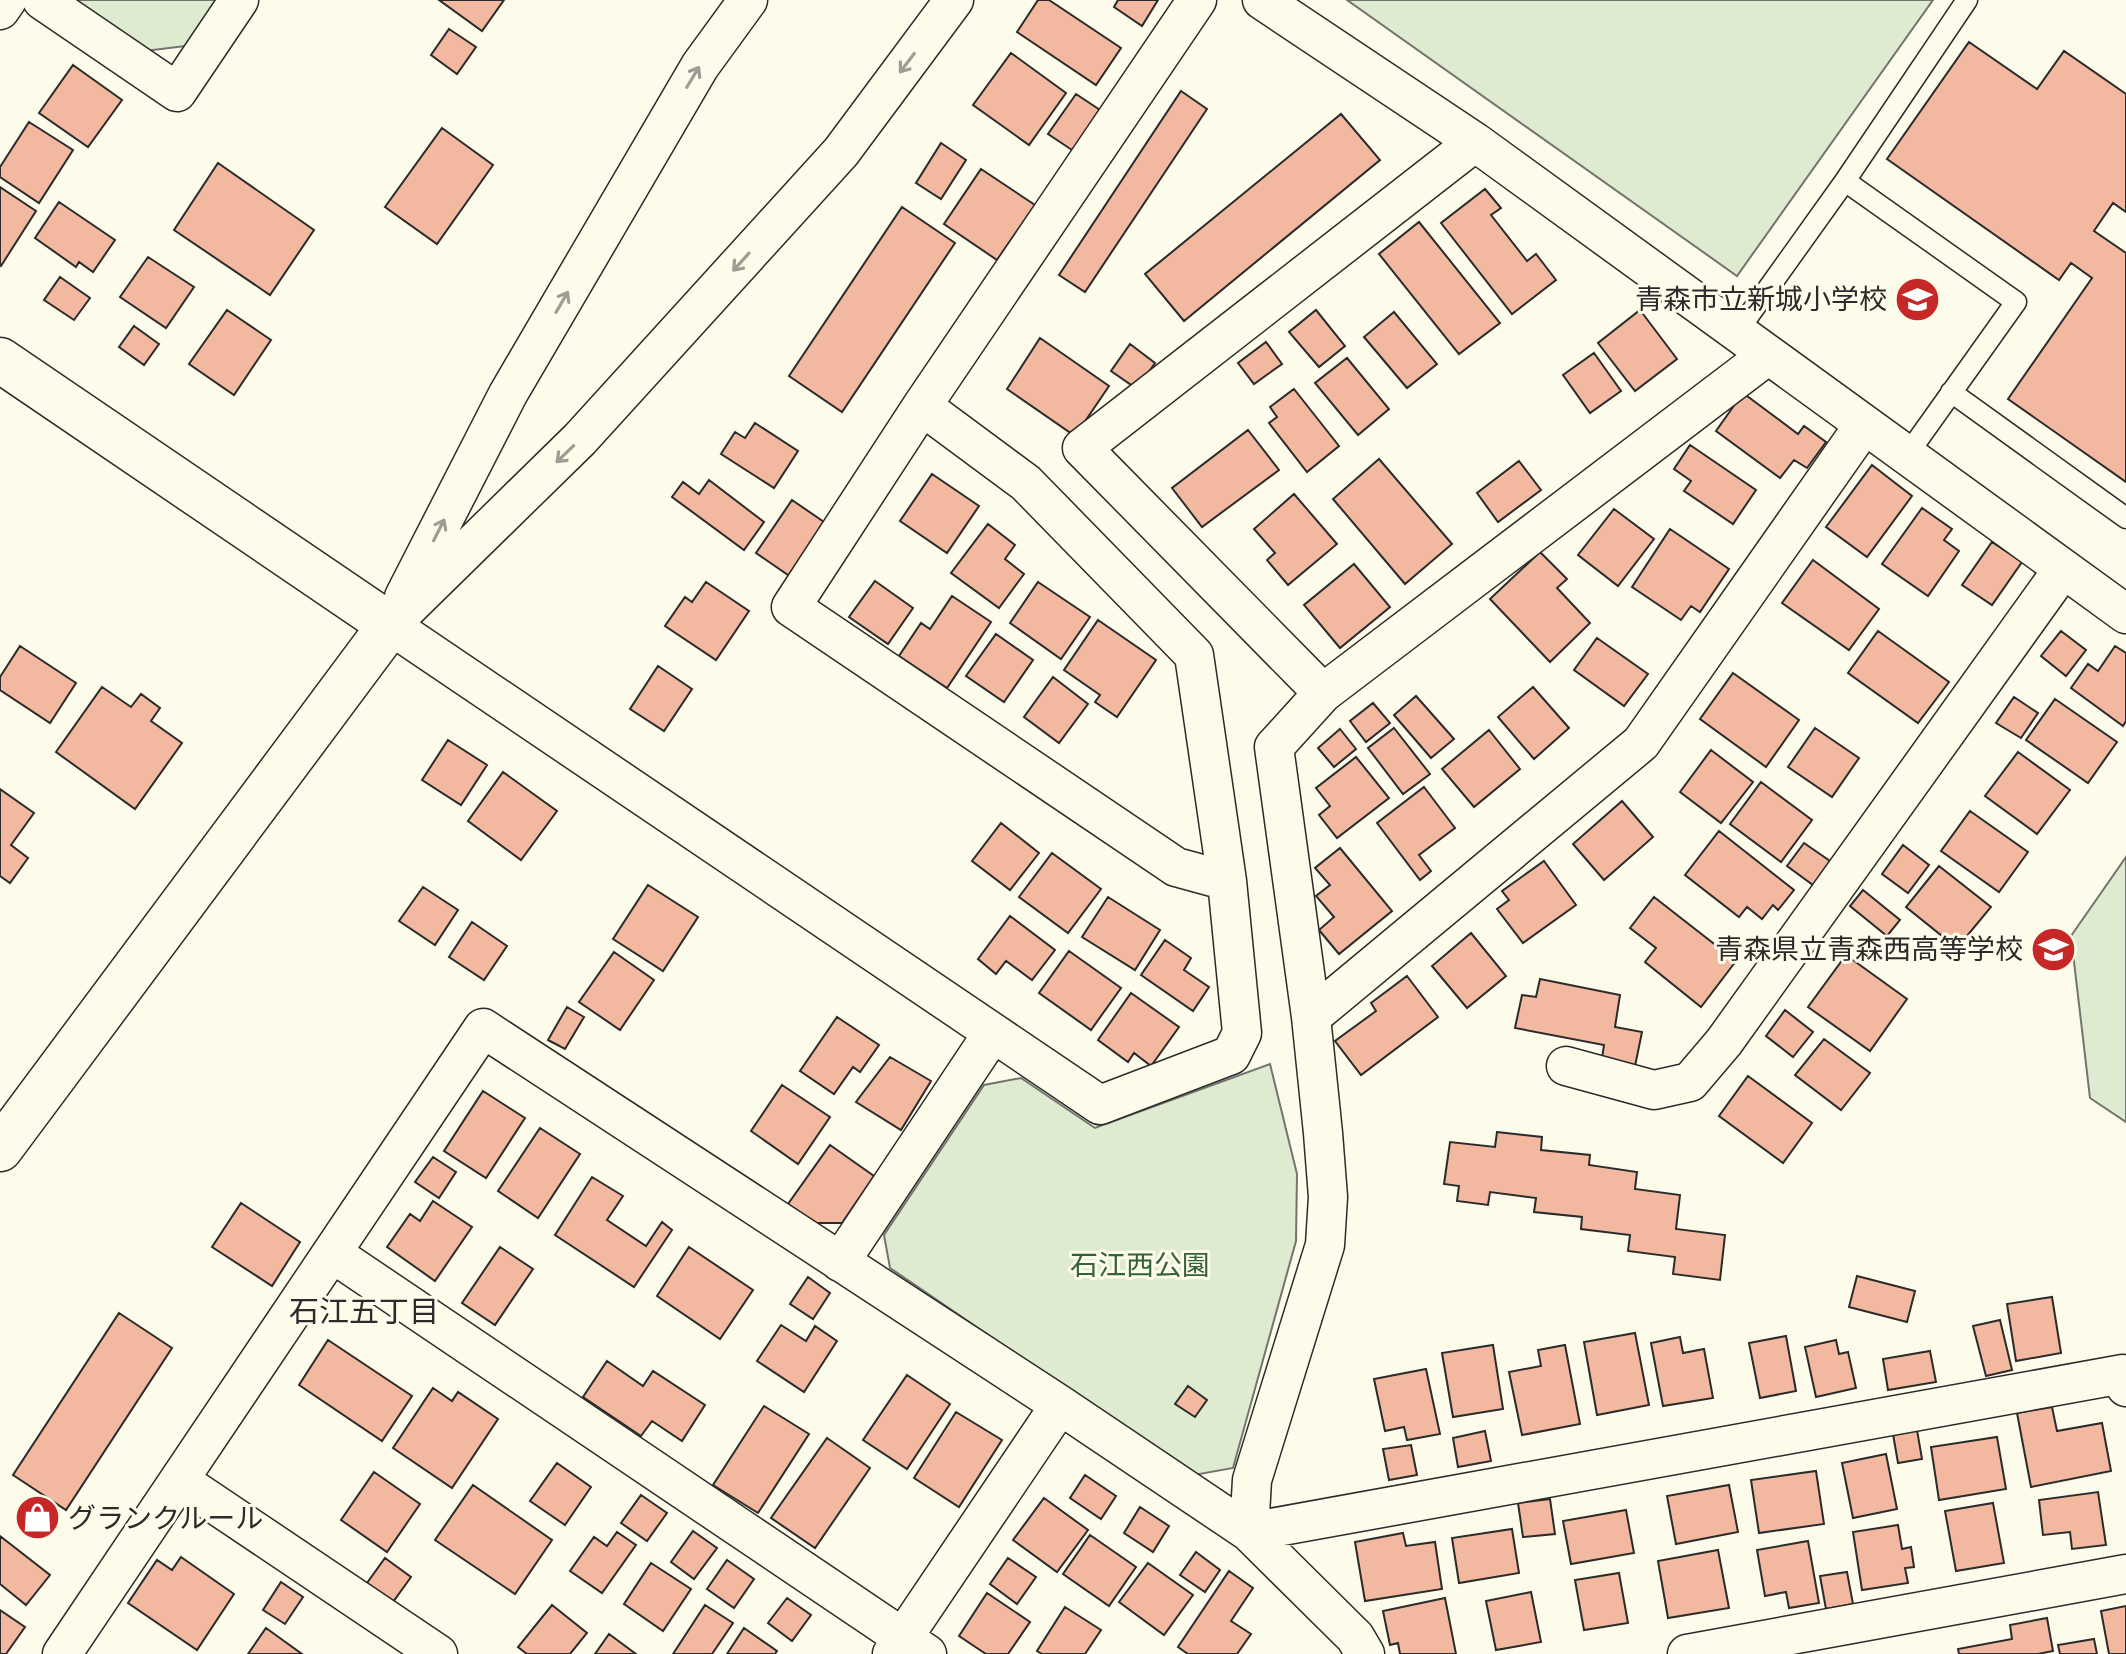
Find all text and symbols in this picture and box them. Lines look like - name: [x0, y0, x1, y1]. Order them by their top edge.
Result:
- one-way arrow: [899, 51, 915, 73]
- one-way arrow: [686, 66, 702, 89]
- one-way arrow: [731, 252, 750, 272]
- school or university icon: 青森市立新城小学校: [1894, 275, 1942, 323]
- place label: 青森市立新城小学校: [1635, 283, 1887, 317]
- one-way arrow: [554, 291, 570, 314]
- one-way arrow: [555, 444, 575, 463]
- one-way arrow: [431, 519, 447, 543]
- school or university icon: 青森県立青森西高等学校: [2030, 925, 2078, 973]
- place label: 青森県立青森西高等学校: [1715, 933, 2023, 967]
- park label: 石江西公園: [1070, 1249, 1210, 1283]
- district label: 石江五丁目: [289, 1294, 439, 1331]
- shop icon: グランクルール: [13, 1494, 61, 1542]
- place label: グランクルール: [68, 1502, 263, 1536]

